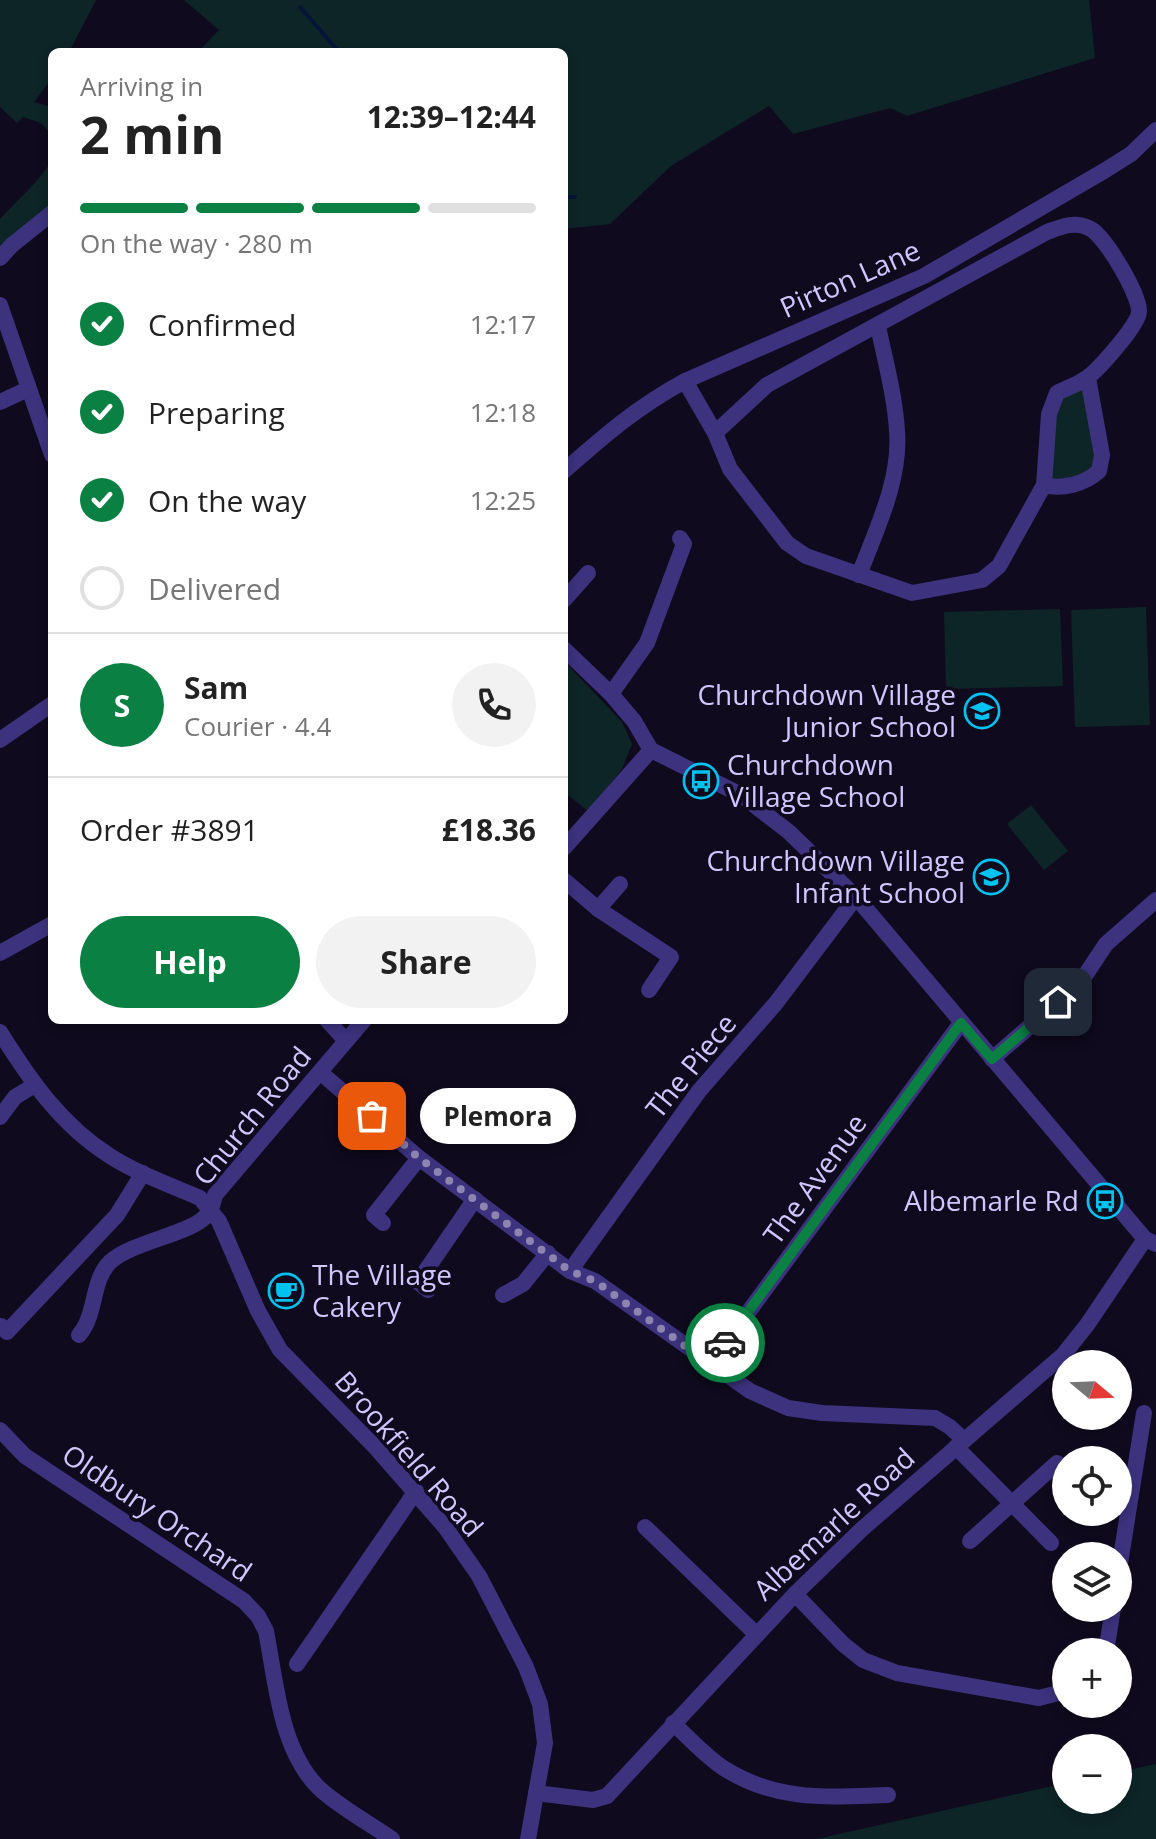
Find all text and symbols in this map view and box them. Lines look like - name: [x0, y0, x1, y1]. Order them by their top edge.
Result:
- text: Arriving in: [80, 68, 203, 104]
- text: 12:39–12:44: [367, 96, 536, 137]
- text: 2 min: [80, 98, 224, 169]
- text: On the way · 280 m: [80, 225, 313, 261]
- street label: Pirton Lane: [773, 230, 926, 326]
- icon: check: [80, 302, 124, 346]
- text: Confirmed: [148, 304, 296, 345]
- text: 12:17: [470, 306, 536, 342]
- icon: check: [80, 390, 124, 434]
- text: Preparing: [148, 392, 285, 433]
- text: 12:18: [470, 394, 536, 430]
- icon: check: [80, 478, 124, 522]
- text: On the way: [148, 480, 306, 521]
- text: 12:25: [470, 482, 536, 518]
- text: Delivered: [148, 568, 281, 609]
- button: phone: [452, 663, 536, 747]
- text: Sam: [184, 667, 248, 708]
- place label: Churchdown Village Junior School: [697, 675, 956, 745]
- text: S: [114, 685, 130, 726]
- school or university icon: Churchdown Village Junior School: [963, 692, 1001, 730]
- text: Courier · 4.4: [184, 708, 331, 744]
- place label: Churchdown Village School: [727, 745, 905, 815]
- bus stop icon: Churchdown Village School: [682, 762, 720, 800]
- text: Order #3891: [80, 809, 259, 850]
- text: £18.36: [442, 809, 536, 850]
- place label: Churchdown Village Infant School: [706, 841, 965, 911]
- school or university icon: Churchdown Village Infant School: [972, 858, 1010, 896]
- button: Help: [80, 916, 300, 1008]
- button: Share: [316, 916, 536, 1008]
- pin: [1024, 968, 1092, 1036]
- icon: home: [1036, 980, 1080, 1024]
- street label: The Piece: [636, 1005, 744, 1126]
- street label: Church Road: [184, 1038, 319, 1193]
- pin: [338, 1082, 406, 1150]
- callout: Plemora: [420, 1088, 576, 1144]
- icon: bag: [350, 1094, 394, 1138]
- text: Plemora: [444, 1098, 552, 1134]
- street label: The Avenue: [754, 1105, 875, 1252]
- place label: Albemarle Rd: [904, 1181, 1079, 1219]
- bus stop icon: Albemarle Rd: [1086, 1182, 1124, 1220]
- place label: The Village Cakery: [312, 1255, 452, 1325]
- cafe icon: The Village Cakery: [267, 1272, 305, 1310]
- courier: [685, 1303, 765, 1383]
- icon: car: [703, 1321, 747, 1365]
- north arrow: [1052, 1350, 1132, 1430]
- map controls: [1052, 1350, 1132, 1814]
- street label: Brookfield Road: [327, 1362, 492, 1544]
- street label: Oldbury Orchard: [55, 1435, 260, 1590]
- street label: Albemarle Road: [745, 1439, 922, 1608]
- button: locate: [1052, 1446, 1132, 1526]
- button: layers: [1052, 1542, 1132, 1622]
- button: +: [1052, 1638, 1132, 1718]
- button: −: [1052, 1734, 1132, 1814]

